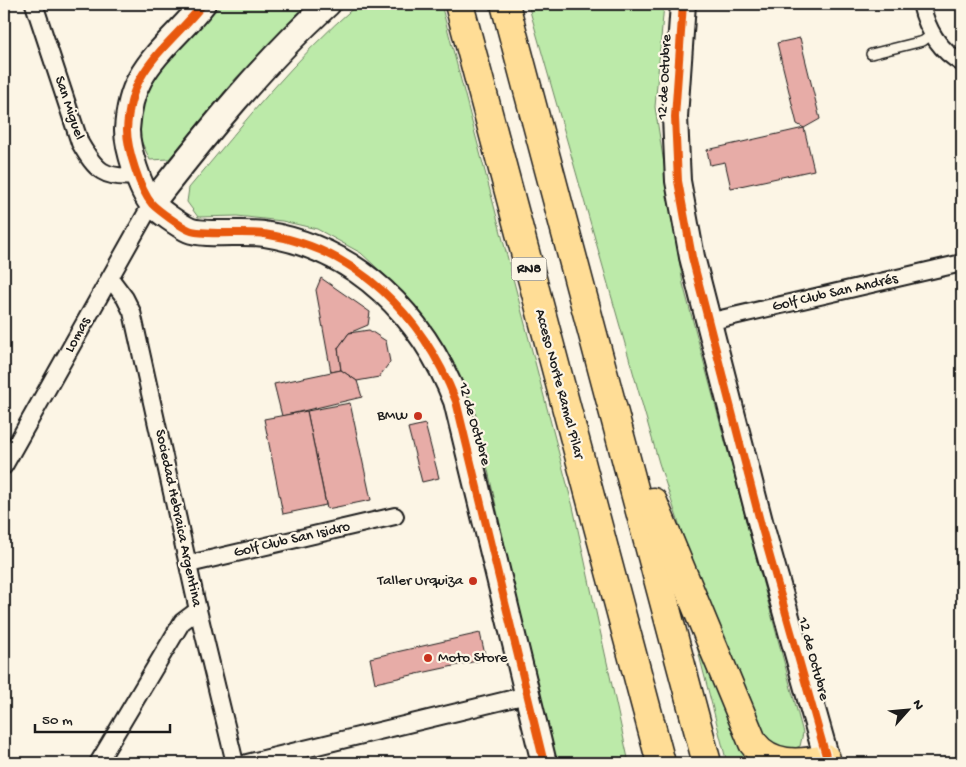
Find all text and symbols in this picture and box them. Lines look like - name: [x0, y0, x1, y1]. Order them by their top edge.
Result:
- street label: 12 de Octubre: [654, 34, 676, 121]
- street label: San Miguel: [50, 74, 88, 142]
- road number: RN8: [512, 258, 546, 280]
- street label: Golf Club San Andrés: [771, 270, 900, 316]
- street label: Acceso Norte Ramal Pilar: [530, 307, 588, 463]
- street label: Lomas: [61, 314, 95, 356]
- street label: 12 de Octubre: [453, 380, 494, 468]
- place label: BMW: [376, 407, 408, 425]
- marker: BMW: [412, 410, 424, 422]
- street label: Sociedad Hebraica Argentina: [150, 428, 206, 609]
- street label: Golf Club San Isidro: [232, 518, 352, 562]
- place label: Taller Urquiza: [377, 572, 464, 590]
- marker: Taller Urquiza: [467, 575, 479, 587]
- street label: 12 de Octubre: [793, 615, 833, 703]
- place label: Moto Store: [438, 649, 508, 667]
- marker: Moto Store: [422, 652, 434, 664]
- north arrow: [884, 684, 934, 734]
- text: N: [908, 697, 927, 713]
- scale bar: [35, 702, 170, 734]
- text: 50 m: [42, 712, 73, 730]

